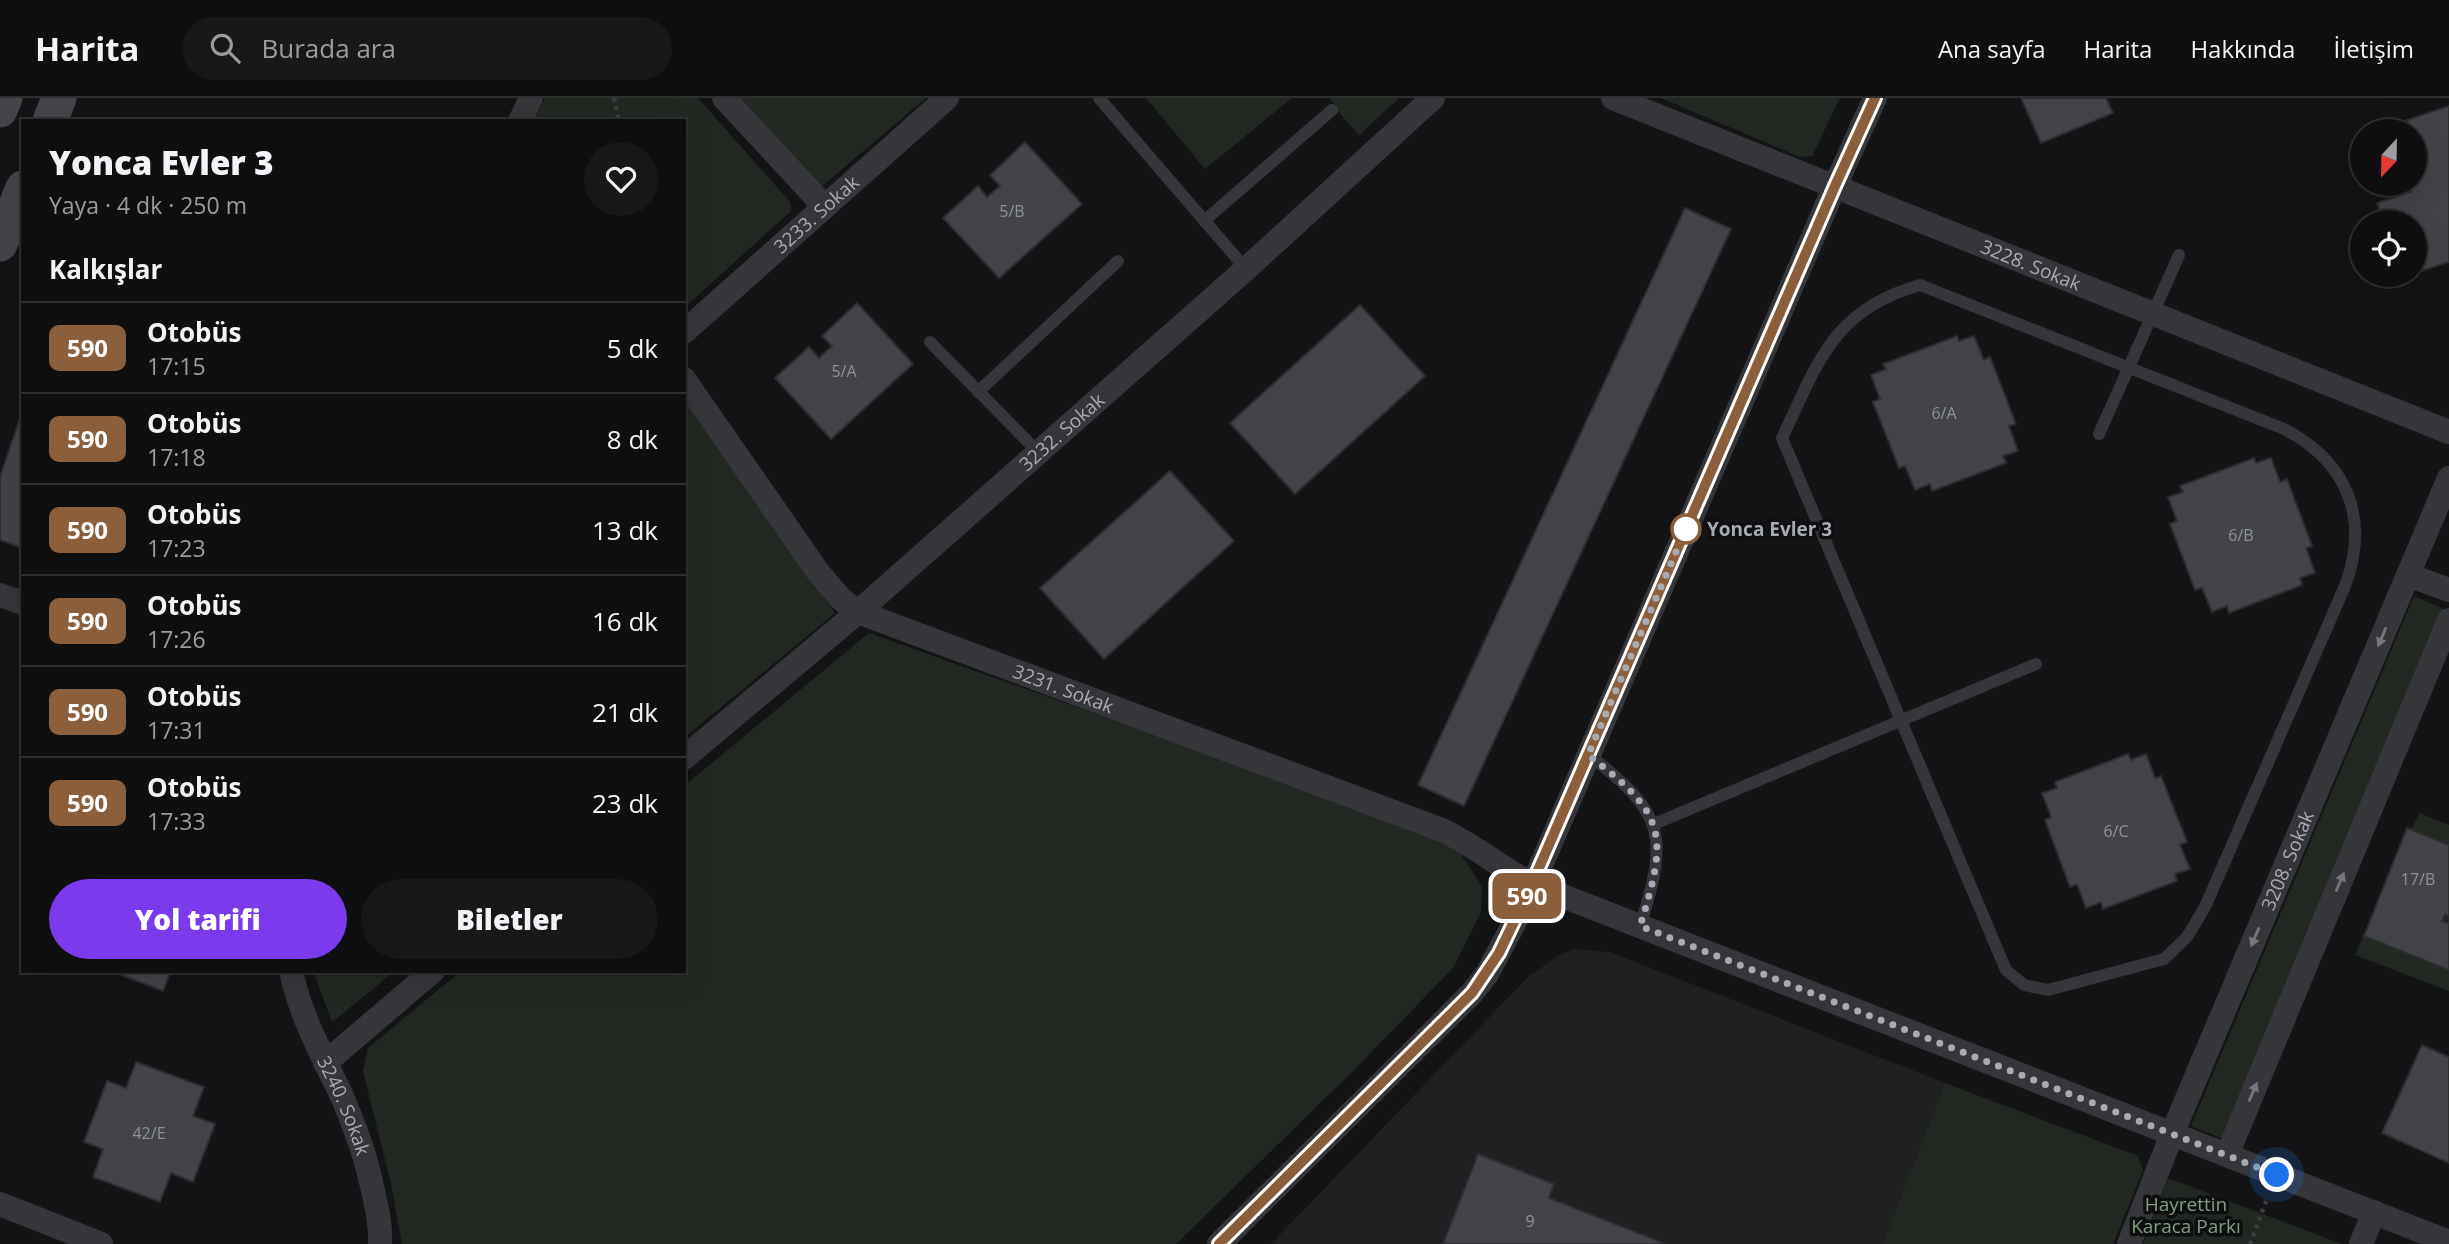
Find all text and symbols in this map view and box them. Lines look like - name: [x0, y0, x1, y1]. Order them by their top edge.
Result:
- search box: [182, 17, 672, 80]
- text: Harita: [35, 26, 140, 71]
- icon: search: [206, 29, 244, 67]
- text: Burada ara: [262, 30, 396, 66]
- text: Ana sayfa: [1938, 32, 2046, 65]
- text: Harita: [2084, 32, 2152, 65]
- text: Hakkında: [2190, 32, 2295, 65]
- text: İletişim: [2333, 32, 2414, 65]
- north arrow: [2350, 119, 2427, 196]
- map controls: [2350, 119, 2427, 287]
- text: Yonca Evler 3: [49, 140, 274, 185]
- button: heart: [584, 142, 658, 216]
- street label: 3233. Sokak: [768, 169, 864, 259]
- text: Yaya · 4 dk · 250 m: [49, 189, 247, 221]
- house number: 5/B: [999, 200, 1025, 222]
- button: locate: [2350, 210, 2427, 287]
- street label: 3228. Sokak: [1977, 233, 2085, 297]
- text: Kalkışlar: [49, 251, 162, 287]
- text: Otobüs: [147, 314, 242, 350]
- text: 5 dk: [607, 330, 658, 366]
- text: 590: [67, 331, 108, 364]
- text: 17:15: [147, 350, 206, 382]
- house number: 5/A: [831, 360, 857, 382]
- street label: 3232. Sokak: [1013, 387, 1110, 477]
- house number: 6/A: [1931, 402, 1957, 424]
- text: Otobüs: [147, 405, 242, 441]
- text: 8 dk: [607, 421, 658, 457]
- text: 590: [67, 422, 108, 455]
- text: 17:18: [147, 441, 206, 473]
- text: Otobüs: [147, 496, 242, 532]
- text: 13 dk: [592, 512, 658, 548]
- text: 590: [67, 513, 108, 546]
- marker: Yonca Evler 3: [1671, 514, 1701, 544]
- place label: Yonca Evler 3: [1707, 516, 1832, 542]
- house number: 6/B: [2228, 524, 2254, 546]
- text: 17:23: [147, 532, 206, 564]
- text: Otobüs: [147, 587, 242, 623]
- text: 16 dk: [592, 603, 658, 639]
- text: 590: [67, 604, 108, 637]
- text: 17:26: [147, 623, 206, 655]
- one-way arrow: [2376, 627, 2387, 648]
- street label: 3231. Sokak: [1009, 658, 1117, 719]
- text: Otobüs: [147, 678, 242, 714]
- text: 21 dk: [592, 694, 658, 730]
- text: 590: [67, 695, 108, 728]
- text: 17:31: [147, 714, 206, 746]
- text: Otobüs: [147, 769, 242, 805]
- text: 23 dk: [592, 785, 658, 821]
- text: 590: [67, 786, 108, 819]
- text: 17:33: [147, 805, 206, 837]
- street label: 3208. Sokak: [2255, 807, 2320, 914]
- house number: 6/C: [2103, 820, 2129, 842]
- house number: 17/B: [2401, 868, 2435, 890]
- one-way arrow: [2335, 871, 2346, 892]
- line badge: 590: [1487, 873, 1567, 919]
- button: Yol tarifi: [49, 879, 347, 959]
- button: Biletler: [361, 879, 658, 959]
- text: 590: [1506, 879, 1548, 912]
- one-way arrow: [2250, 927, 2261, 948]
- street label: 3240. Sokak: [311, 1051, 376, 1159]
- one-way arrow: [2247, 1082, 2259, 1102]
- house number: 42/E: [132, 1122, 166, 1144]
- your location: [2259, 1157, 2294, 1192]
- park label: Hayrettin Karaca Parkı: [2131, 1191, 2241, 1239]
- house number: 9: [1525, 1210, 1535, 1232]

